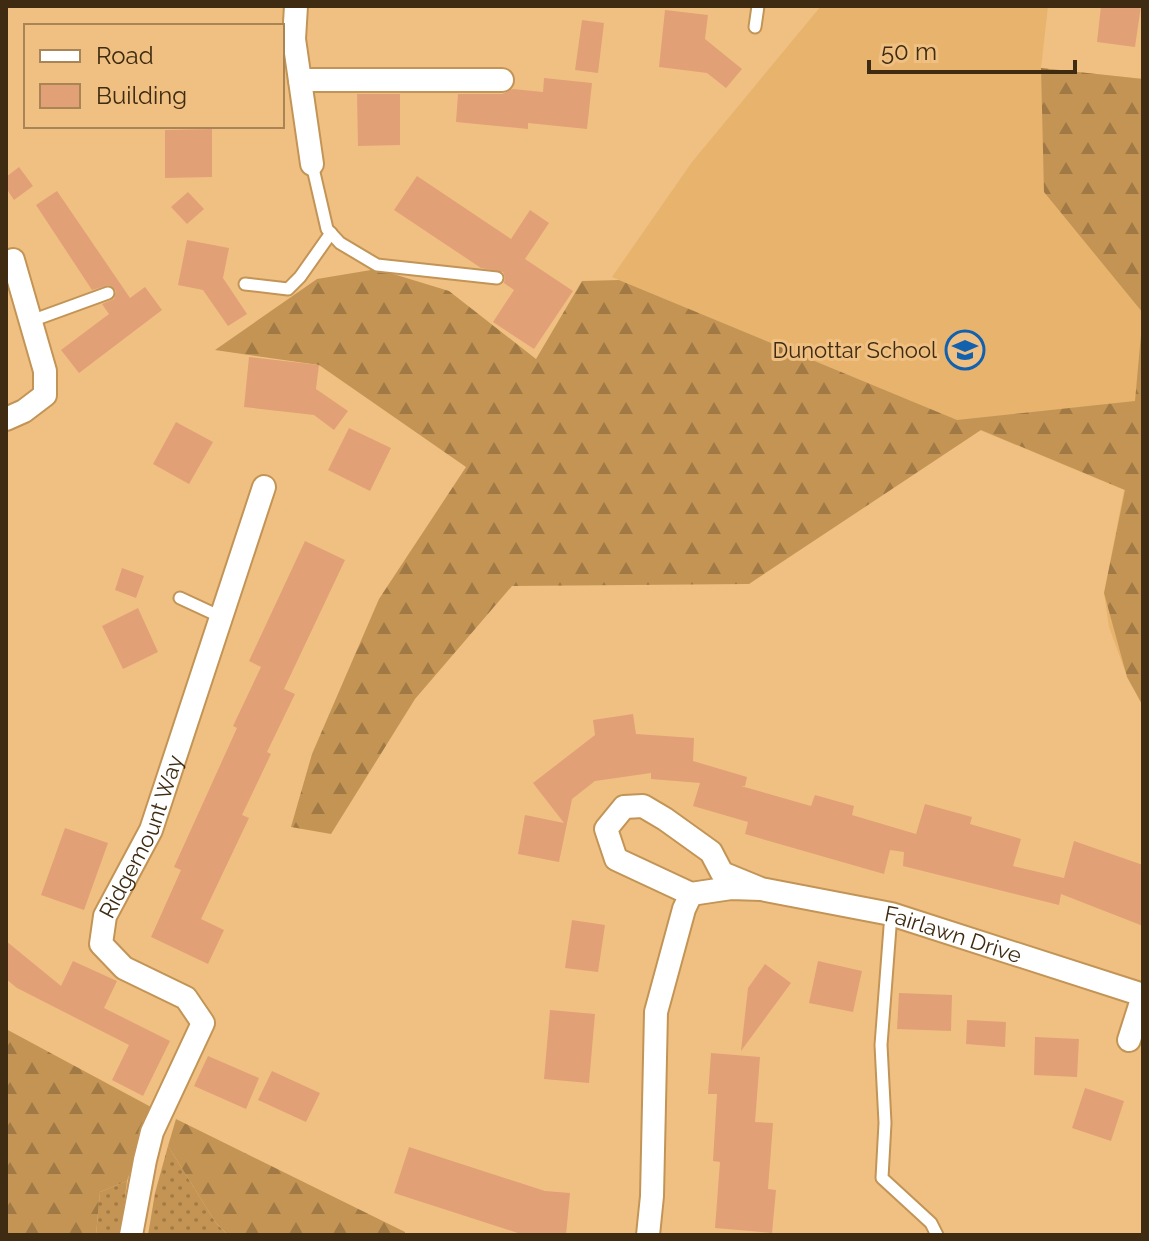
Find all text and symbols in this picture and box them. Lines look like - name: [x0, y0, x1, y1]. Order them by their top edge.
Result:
- legend: [24, 24, 284, 128]
- scale bar: [869, 24, 1075, 74]
- text: 50 m: [881, 37, 937, 66]
- text: Road: [96, 41, 154, 70]
- text: Building: [96, 81, 187, 110]
- school or university icon: Dunottar School: [944, 329, 986, 371]
- place label: Dunottar School: [772, 337, 937, 363]
- street label: Ridgemount Way: [93, 751, 188, 922]
- street label: Fairlawn Drive: [883, 900, 1025, 968]

